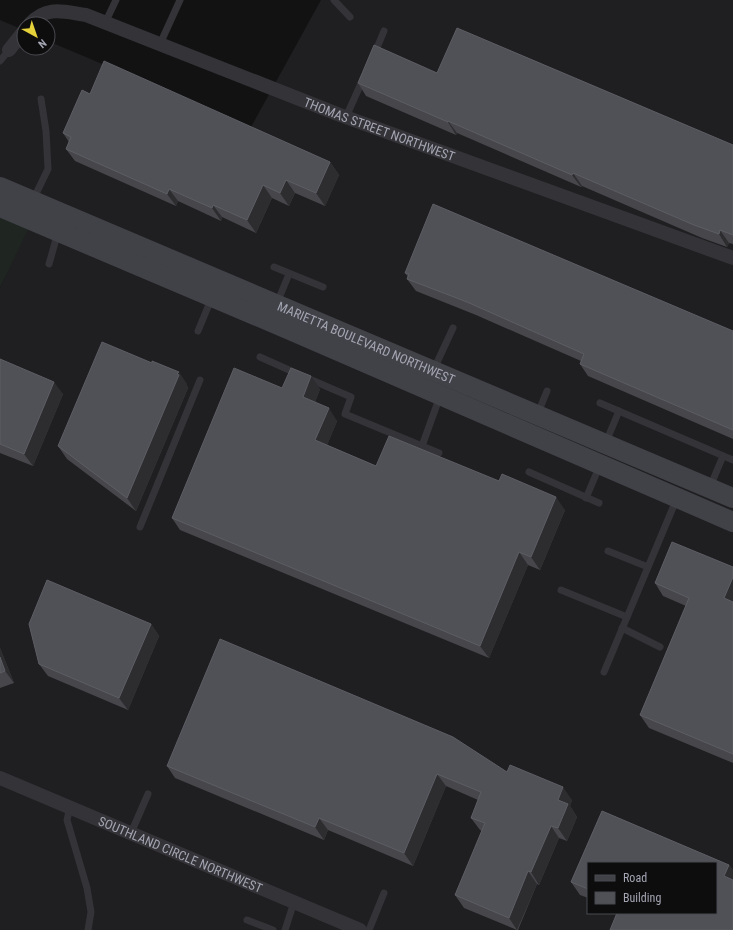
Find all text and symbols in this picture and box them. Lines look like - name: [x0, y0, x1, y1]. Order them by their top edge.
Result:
- north arrow: [16, 16, 56, 56]
- text: N: [35, 36, 49, 51]
- street label: THOMAS STREET NORTHWEST: [302, 94, 457, 164]
- street label: MARIETTA BOULEVARD NORTHWEST: [275, 298, 458, 387]
- street label: SOUTHLAND CIRCLE NORTHWEST: [96, 813, 265, 896]
- legend: [587, 862, 717, 914]
- text: Road: [623, 871, 647, 885]
- text: Building: [623, 891, 661, 905]

